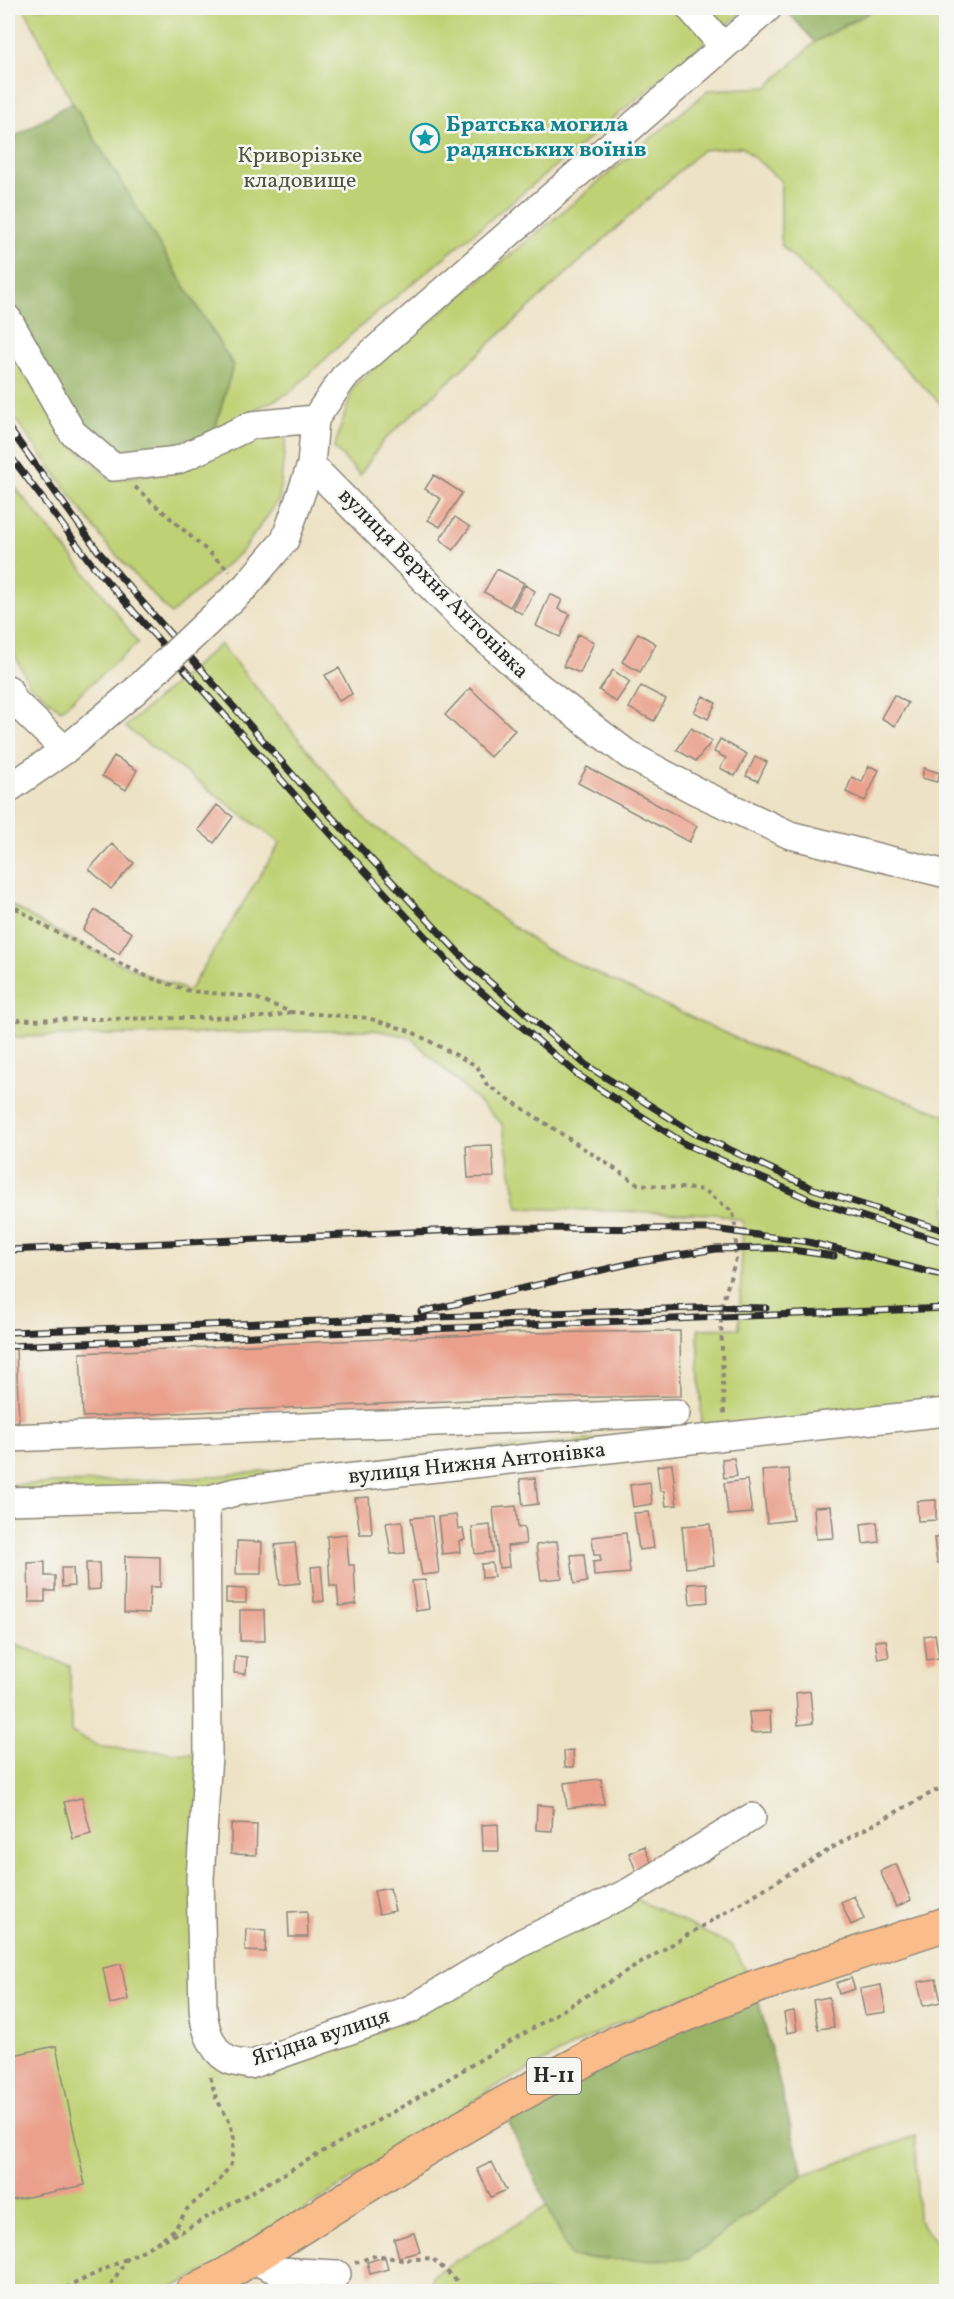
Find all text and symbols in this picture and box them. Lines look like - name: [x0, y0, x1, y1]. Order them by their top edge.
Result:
- place label: Братська могила радянських воїнів: [446, 110, 647, 166]
- place icon: Братська могила радянських воїнів: [409, 122, 441, 154]
- park label: Криворізьке кладовище: [237, 141, 363, 197]
- street label: вулиця Верхня Антонівка: [331, 482, 535, 686]
- street label: вулиця Нижня Антонівка: [347, 1435, 607, 1493]
- street label: Ягідна вулиця: [248, 2001, 394, 2075]
- road number: Н-11: [527, 2058, 581, 2094]

